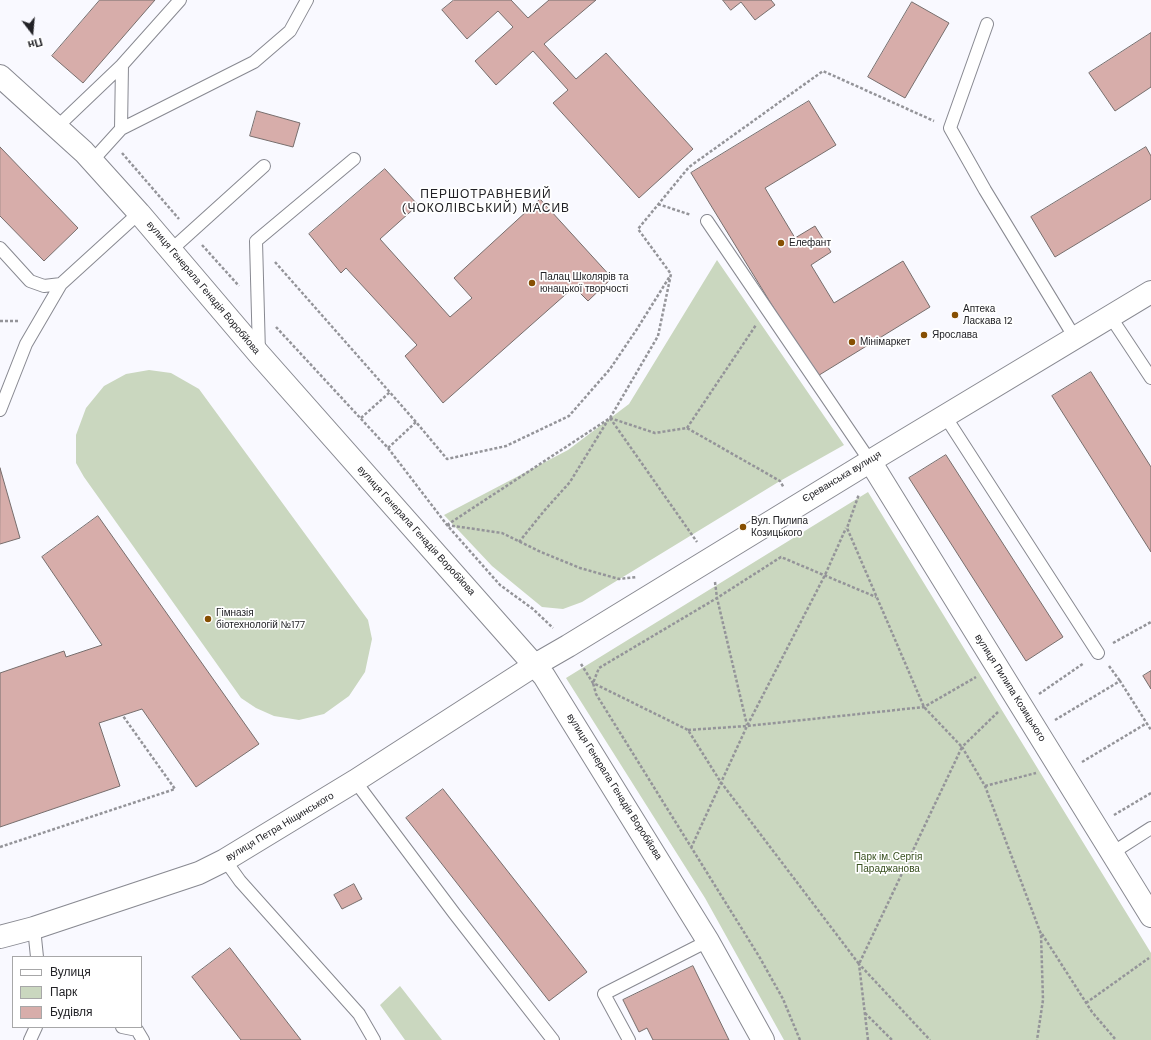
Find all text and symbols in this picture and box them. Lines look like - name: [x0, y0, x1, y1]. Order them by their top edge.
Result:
- north arrow: [12, 12, 52, 52]
- text: Пн: [26, 35, 44, 52]
- district label: ПЕРШОТРАВНЕВИЙ (ЧОКОЛІВСЬКИЙ) МАСИВ: [402, 188, 570, 216]
- street label: вулиця Генерала Генадія Воробйова: [144, 219, 262, 357]
- place label: Елефант: [789, 237, 831, 249]
- marker: Елефант: [776, 238, 786, 248]
- place label: Палац Школярів та юнацької творчості: [540, 271, 629, 294]
- marker: Палац Школярів та юнацької творчості: [527, 278, 537, 288]
- place label: Аптека Ласкава 12: [963, 303, 1013, 326]
- marker: Аптека Ласкава 12: [950, 310, 960, 320]
- place label: Ярослава: [932, 329, 978, 341]
- marker: Ярослава: [919, 330, 929, 340]
- place label: Мінімаркет: [860, 336, 911, 348]
- marker: Мінімаркет: [847, 337, 857, 347]
- street label: Єреванська вулиця: [800, 449, 884, 505]
- street label: вулиця Генерала Генадія Воробйова: [355, 464, 477, 598]
- place label: Вул. Пилипа Козицького: [751, 515, 808, 538]
- marker: Вул. Пилипа Козицького: [738, 522, 748, 532]
- place label: Гімназія біотехнологій №177: [216, 607, 305, 630]
- marker: Гімназія біотехнологій №177: [203, 614, 213, 624]
- street label: вулиця Пилипа Козицького: [972, 632, 1048, 744]
- street label: вулиця Генерала Генадія Воробйова: [564, 712, 664, 862]
- street label: вулиця Петра Ніщинського: [224, 790, 336, 864]
- park label: Парк ім. Сергія Параджанова: [854, 851, 922, 874]
- legend: [12, 956, 142, 1028]
- text: Вулиця: [50, 964, 91, 980]
- text: Парк: [50, 984, 77, 1000]
- text: Будівля: [50, 1004, 92, 1020]

